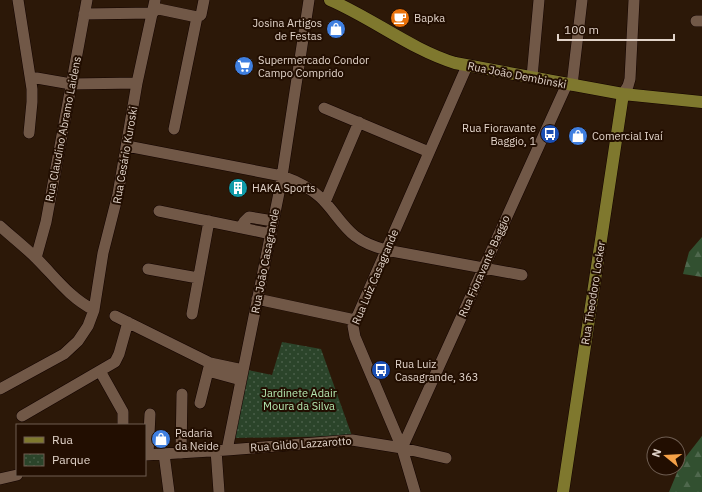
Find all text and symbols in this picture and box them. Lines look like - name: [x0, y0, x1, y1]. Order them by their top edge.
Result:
- cafe icon: Bapka: [389, 7, 411, 29]
- place label: Bapka: [414, 11, 445, 25]
- place label: Josina Artigos de Festas: [252, 16, 322, 43]
- scale bar: [558, 16, 674, 42]
- shop icon: Josina Artigos de Festas: [325, 18, 347, 40]
- text: 100 m: [564, 22, 599, 37]
- place label: Supermercado Condor Campo Comprido: [258, 53, 369, 80]
- street label: Rua Claudino Abramo Laidens: [42, 55, 84, 203]
- supermarket icon: Supermercado Condor Campo Comprido: [233, 55, 255, 77]
- street label: Rua João Dembinski: [466, 59, 568, 91]
- street label: Rua Cesário Kuroski: [110, 105, 140, 205]
- place label: Rua Fioravante Baggio, 1: [462, 121, 536, 148]
- bus stop icon: Rua Fioravante Baggio, 1: [539, 123, 561, 145]
- shop icon: Comercial Ivaí: [567, 125, 589, 147]
- place label: Comercial Ivaí: [592, 129, 663, 143]
- building icon: HAKA Sports: [227, 177, 249, 199]
- place label: HAKA Sports: [252, 181, 316, 195]
- street label: Rua João Casagrande: [248, 207, 282, 315]
- street label: Rua Fioravante Baggio: [455, 213, 513, 319]
- street label: Rua Luiz Casagrande: [349, 227, 401, 327]
- street label: Rua Theodoro Locker: [578, 240, 608, 346]
- place label: Rua Luiz Casagrande, 363: [395, 357, 478, 384]
- bus stop icon: Rua Luiz Casagrande, 363: [370, 359, 392, 381]
- park label: Jardinete Adair Moura da Silva: [261, 386, 337, 413]
- legend: [16, 424, 146, 476]
- place label: Padaria da Neide: [175, 426, 219, 453]
- shop icon: Padaria da Neide: [150, 428, 172, 450]
- text: Rua: [52, 432, 73, 447]
- street label: Rua Gildo Lazzarotto: [250, 433, 352, 455]
- north arrow: [646, 436, 686, 476]
- text: N: [649, 447, 664, 459]
- text: Parque: [52, 452, 91, 467]

